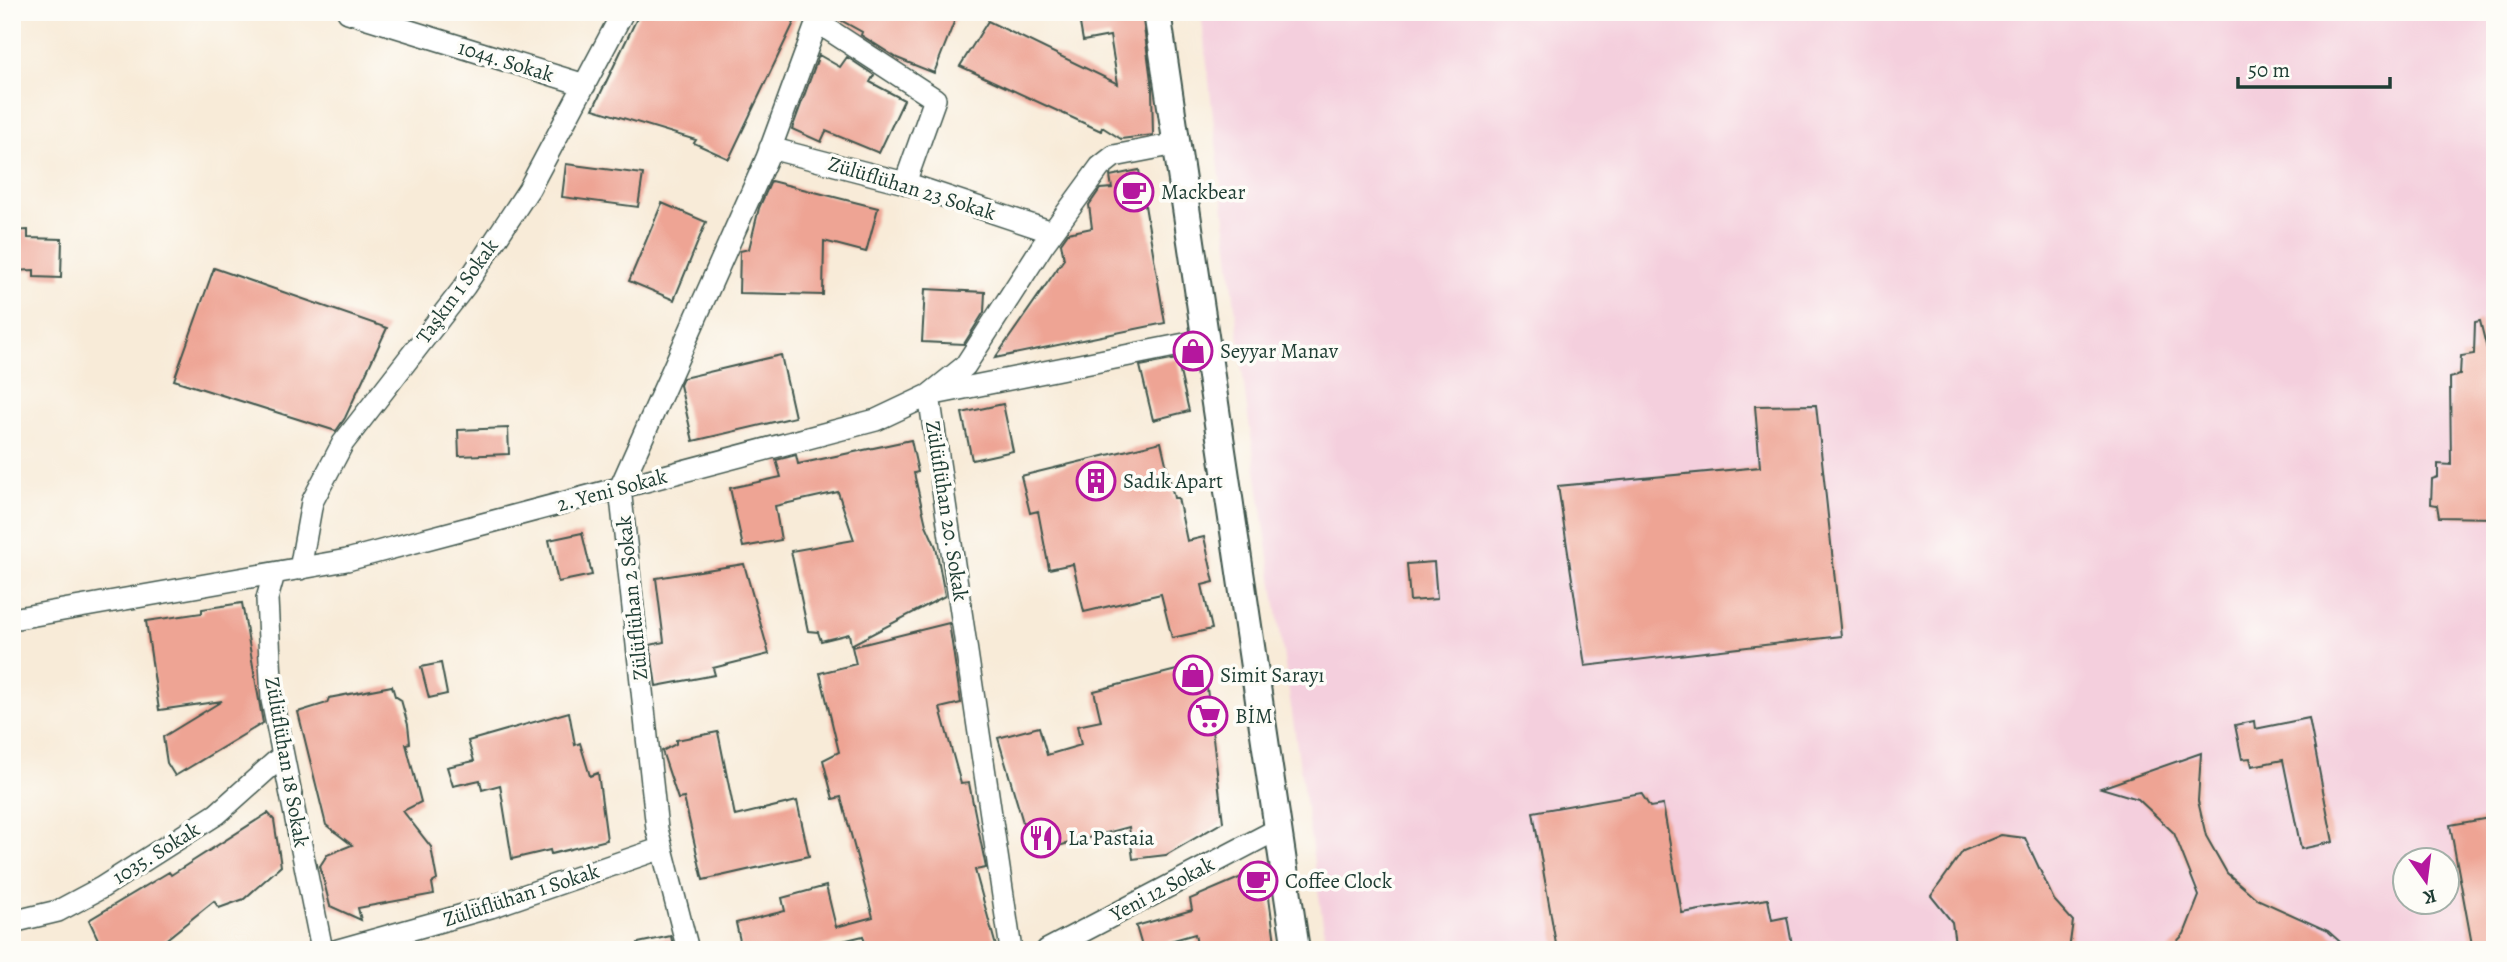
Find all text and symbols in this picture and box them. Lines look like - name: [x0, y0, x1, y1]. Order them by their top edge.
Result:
- street label: 1044. Sokak: [455, 33, 558, 89]
- scale bar: [2238, 46, 2390, 90]
- text: 50 m: [2248, 56, 2290, 84]
- street label: Zülüflühan 23 Sokak: [825, 149, 1000, 227]
- cafe icon: Mackbear: [1113, 171, 1155, 213]
- place label: Mackbear: [1161, 178, 1246, 206]
- street label: Taşkın 1 Sokak: [409, 232, 505, 349]
- shop icon: Seyyar Manav: [1172, 330, 1214, 372]
- place label: Seyyar Manav: [1220, 337, 1339, 365]
- street label: Zülüflühan 20. Sokak: [919, 419, 975, 604]
- building icon: Sadık Apart: [1075, 460, 1117, 502]
- street label: 2. Yeni Sokak: [554, 462, 671, 518]
- place label: Sadık Apart: [1123, 467, 1223, 495]
- street label: Zülüflühan 2 Sokak: [609, 514, 655, 682]
- shop icon: Simit Sarayı: [1172, 654, 1214, 696]
- place label: Simit Sarayı: [1220, 661, 1324, 689]
- street label: Zülüflühan 18 Sokak: [258, 675, 316, 850]
- supermarket icon: BİM: [1187, 695, 1229, 737]
- place label: BİM: [1235, 702, 1273, 730]
- street label: 1035. Sokak: [107, 815, 205, 891]
- restaurant icon: La Pastaia: [1020, 817, 1062, 859]
- place label: La Pastaia: [1068, 824, 1155, 852]
- north arrow: [2392, 846, 2462, 916]
- street label: Yeni 12 Sokak: [1104, 850, 1219, 929]
- street label: Zülüflühan 1 Sokak: [439, 856, 603, 933]
- cafe icon: Coffee Clock: [1237, 860, 1279, 902]
- place label: Coffee Clock: [1285, 867, 1393, 895]
- text: K: [2420, 882, 2439, 911]

